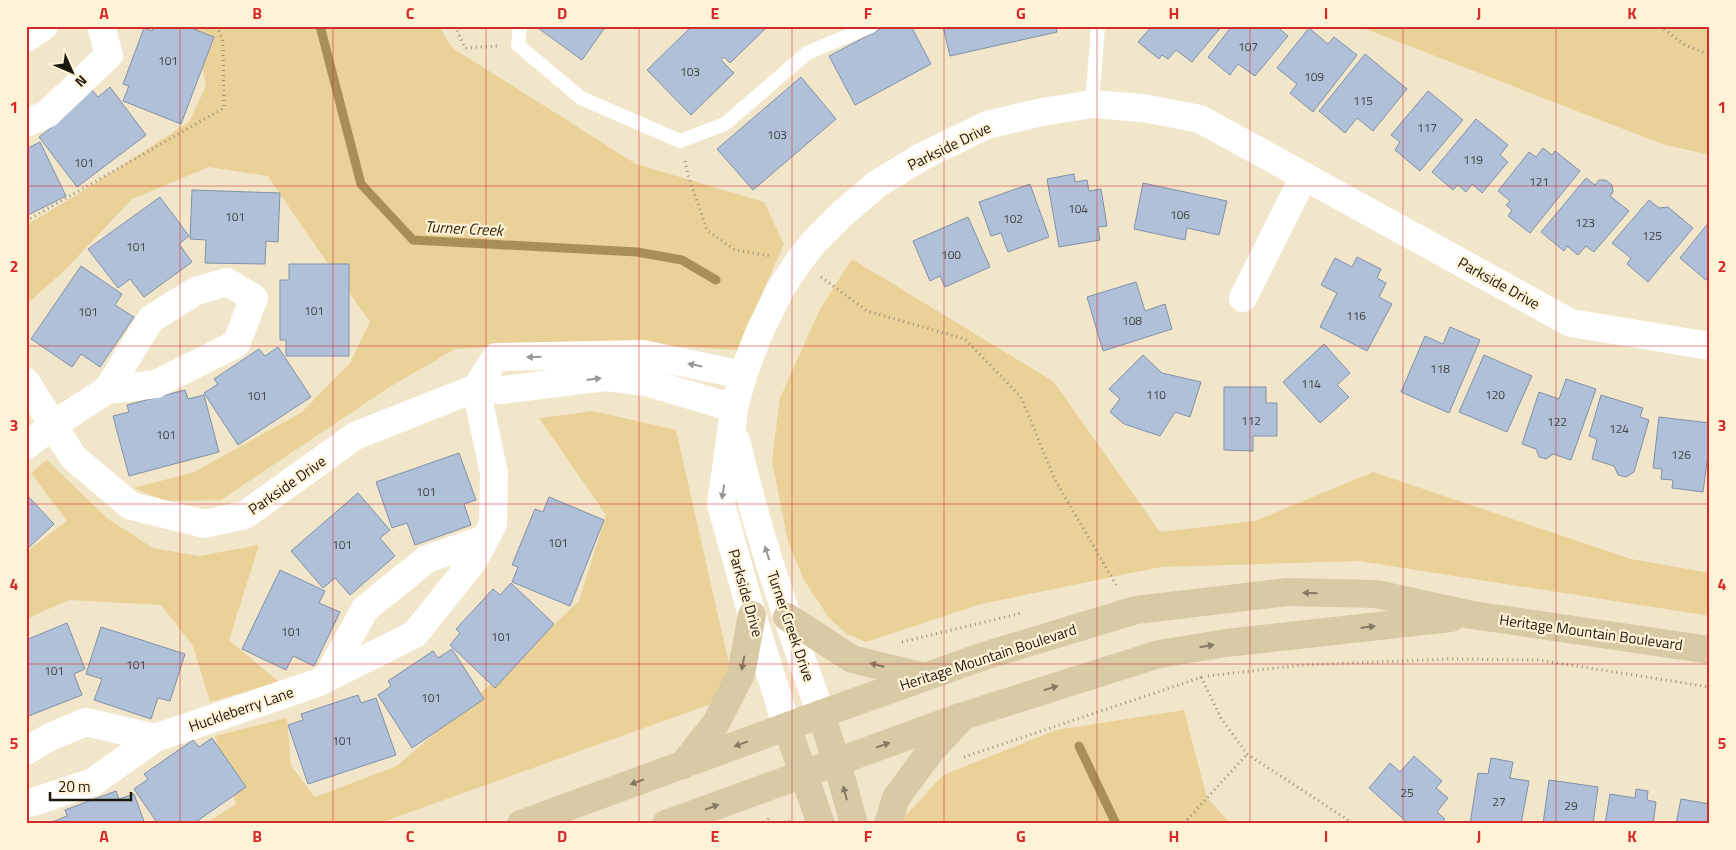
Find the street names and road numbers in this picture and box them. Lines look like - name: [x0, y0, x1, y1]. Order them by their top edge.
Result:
- street label: Parkside Drive: [903, 116, 995, 176]
- street label: Parkside Drive: [1454, 251, 1544, 315]
- street label: Parkside Drive: [243, 450, 331, 520]
- street label: Parkside Drive: [722, 546, 770, 640]
- street label: Turner Creek Drive: [761, 568, 821, 684]
- street label: Heritage Mountain Boulevard: [1498, 608, 1684, 656]
- street label: Heritage Mountain Boulevard: [897, 617, 1079, 697]
- street label: Huckleberry Lane: [185, 680, 297, 738]

